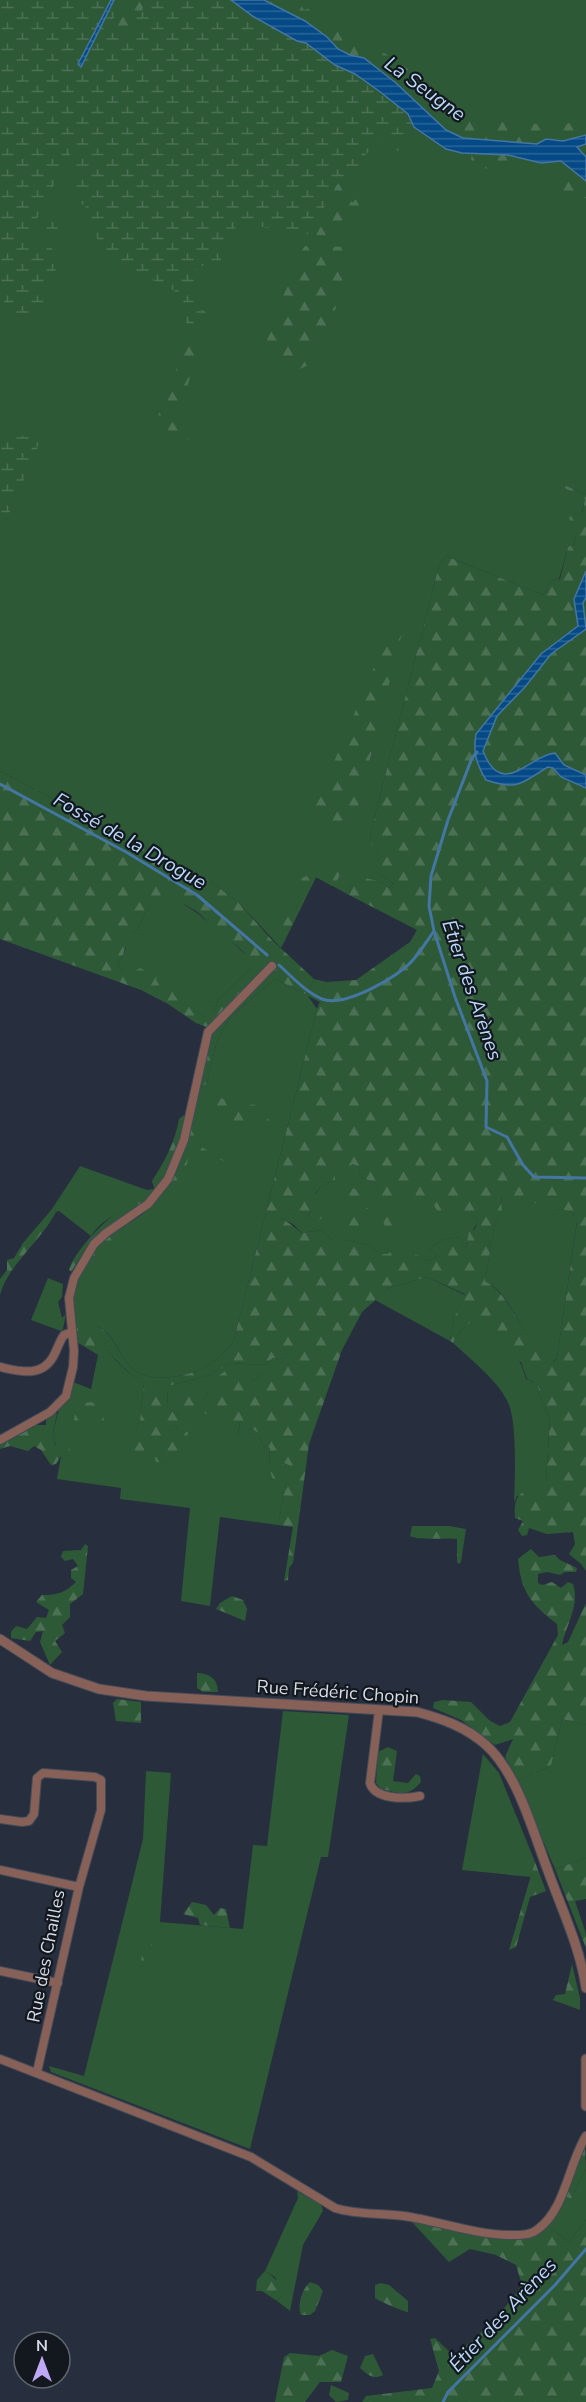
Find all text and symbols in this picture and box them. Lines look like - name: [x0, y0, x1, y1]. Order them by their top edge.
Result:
- water label: La Seugne: [379, 50, 471, 128]
- water label: Fossé de la Drogue: [49, 786, 212, 896]
- water label: Étier des Arènes: [435, 916, 509, 1064]
- street label: Rue Frédéric Chopin: [256, 1674, 420, 1710]
- street label: Rue des Chailles: [21, 1888, 71, 2024]
- water label: Étier des Arènes: [443, 2252, 563, 2378]
- north arrow: [12, 2330, 72, 2390]
- text: N: [36, 2335, 48, 2357]

